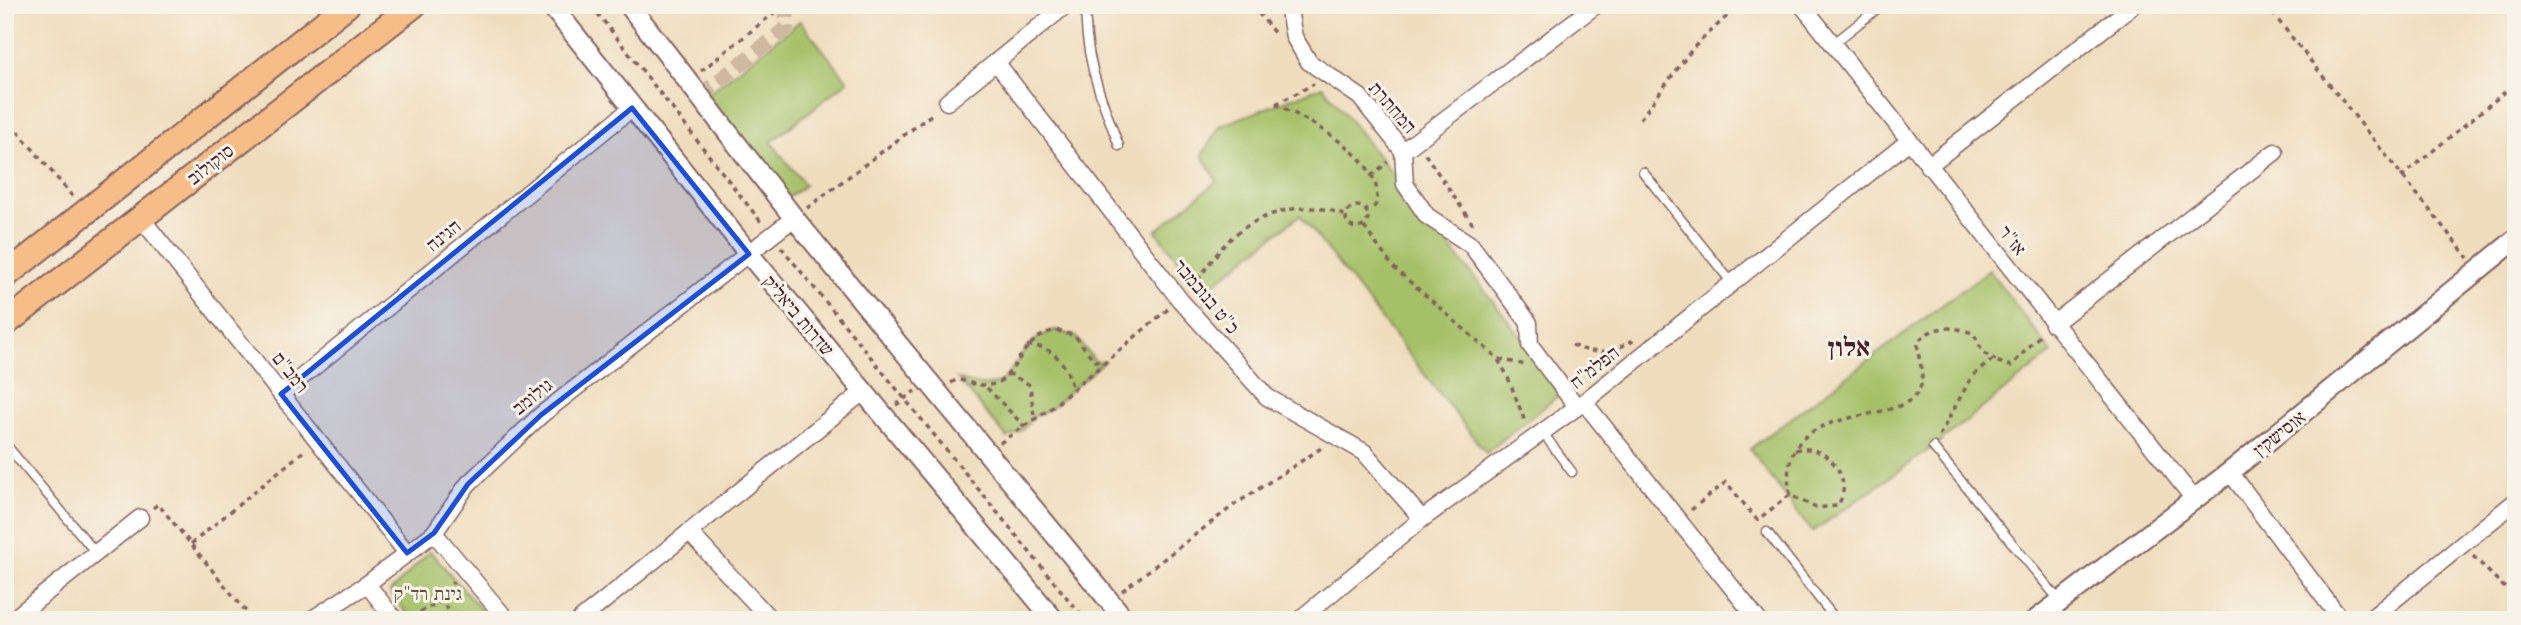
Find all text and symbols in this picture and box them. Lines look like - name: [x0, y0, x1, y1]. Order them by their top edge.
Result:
- street label: המחתרת: [1364, 79, 1418, 138]
- street label: סוקולוב: [184, 141, 238, 190]
- street label: הגינה: [424, 218, 465, 256]
- street label: אז"ר: [1994, 223, 2028, 260]
- street label: כ"ט בנובמבר: [1169, 257, 1241, 338]
- street label: שדרות ביאליק: [758, 272, 837, 360]
- district label: אלון: [1828, 335, 1870, 362]
- street label: הפלמ"ח: [1567, 343, 1624, 394]
- street label: רמב"ם: [267, 350, 311, 398]
- street label: גולומב: [509, 376, 557, 420]
- street label: אוסישקין: [2251, 408, 2310, 461]
- park label: גינת רד"ק: [394, 586, 462, 605]

